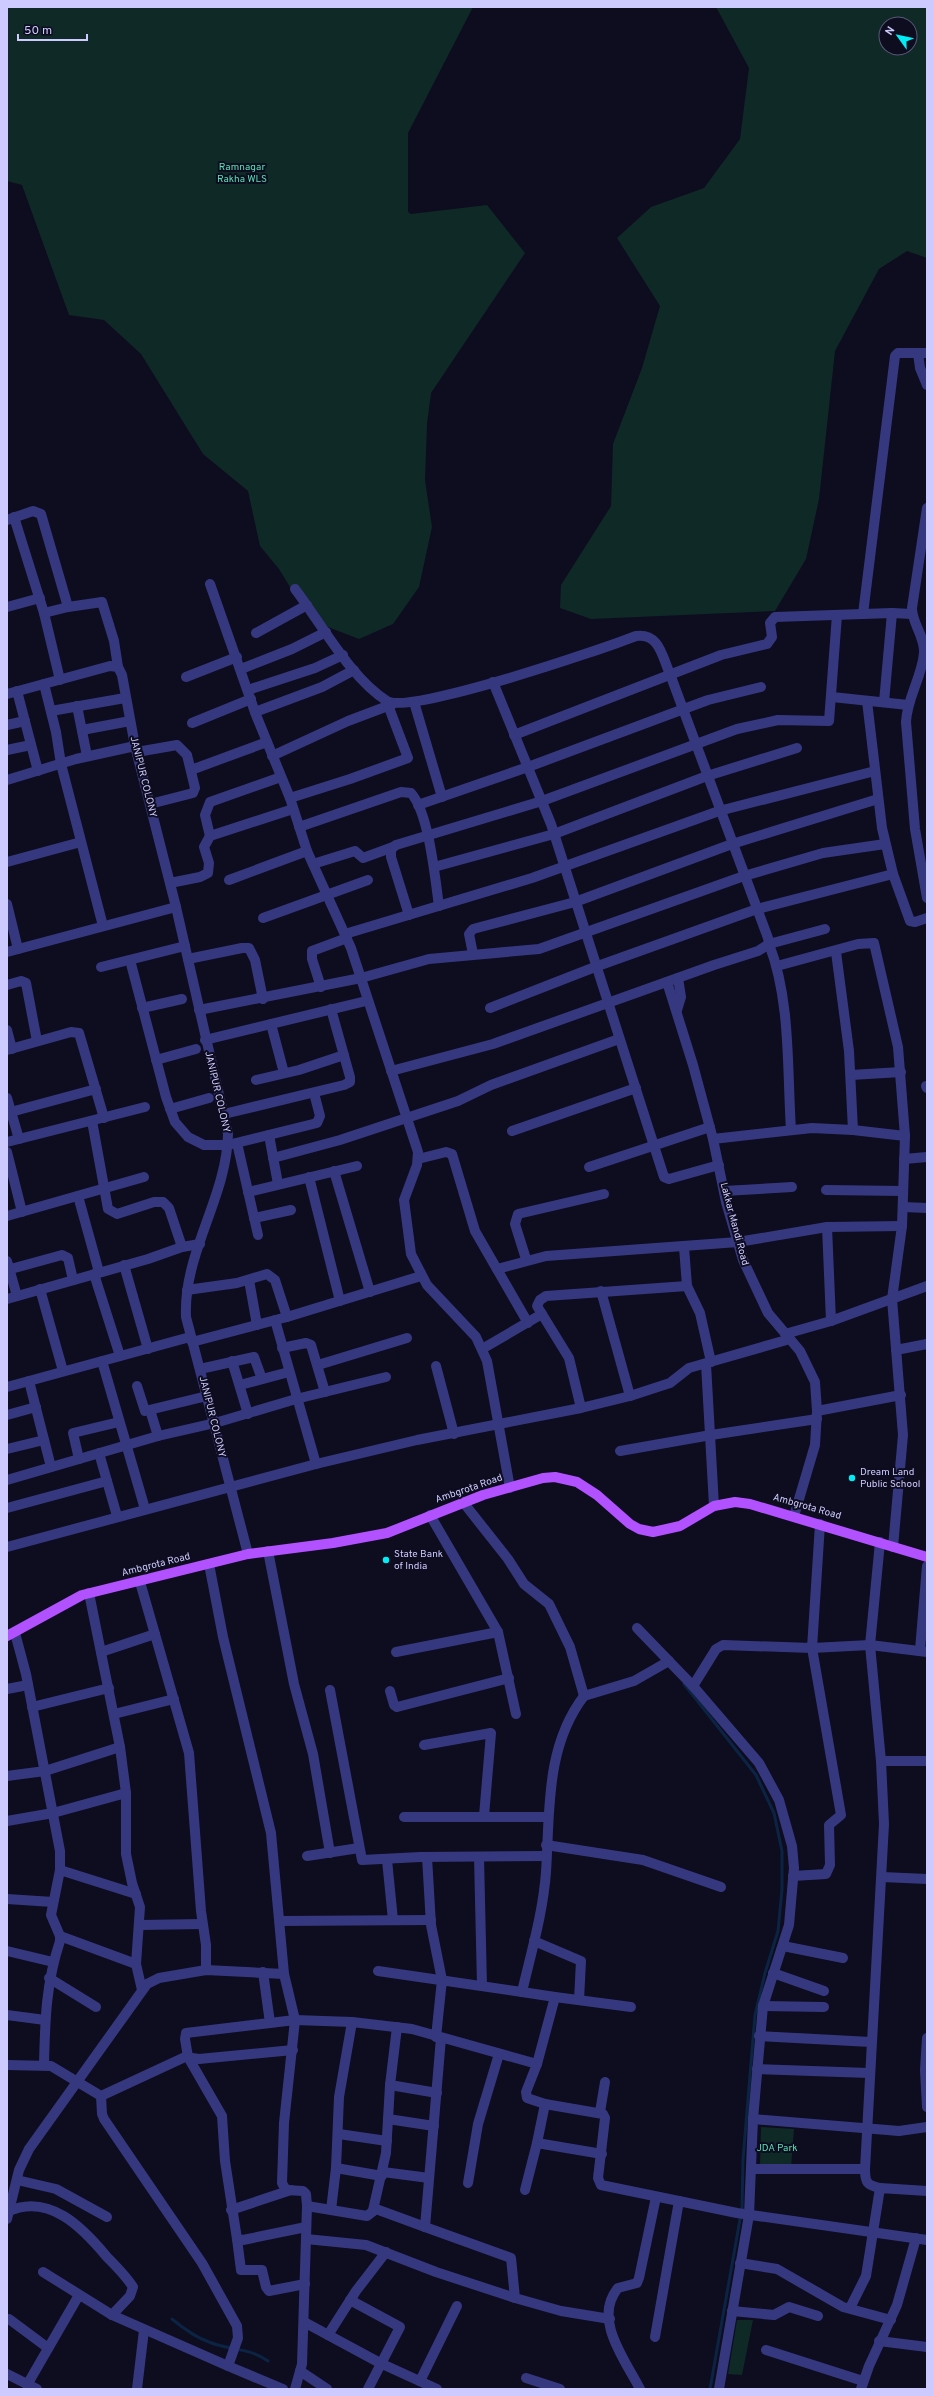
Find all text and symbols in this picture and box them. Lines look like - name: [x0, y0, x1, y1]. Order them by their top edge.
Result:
- scale bar: [18, 16, 87, 42]
- north arrow: [878, 16, 918, 56]
- text: 50 m: [24, 23, 52, 39]
- text: N: [882, 24, 898, 38]
- park label: Ramnagar Rakha WLS: [217, 161, 267, 186]
- street label: JANIPUR COLONY: [127, 735, 160, 820]
- street label: JANIPUR COLONY: [201, 1050, 233, 1135]
- street label: Lakkar Mandi Road: [717, 1181, 751, 1267]
- street label: JANIPUR COLONY: [196, 1375, 229, 1460]
- place label: Dream Land Public School: [860, 1466, 920, 1491]
- street label: Ambgrota Road: [434, 1471, 504, 1507]
- marker: Dream Land Public School: [847, 1473, 857, 1483]
- street label: Ambgrota Road: [771, 1491, 843, 1523]
- place label: State Bank of India: [394, 1548, 443, 1573]
- street label: Ambgrota Road: [120, 1550, 192, 1580]
- marker: State Bank of India: [381, 1555, 391, 1565]
- park label: JDA Park: [756, 2142, 798, 2155]

